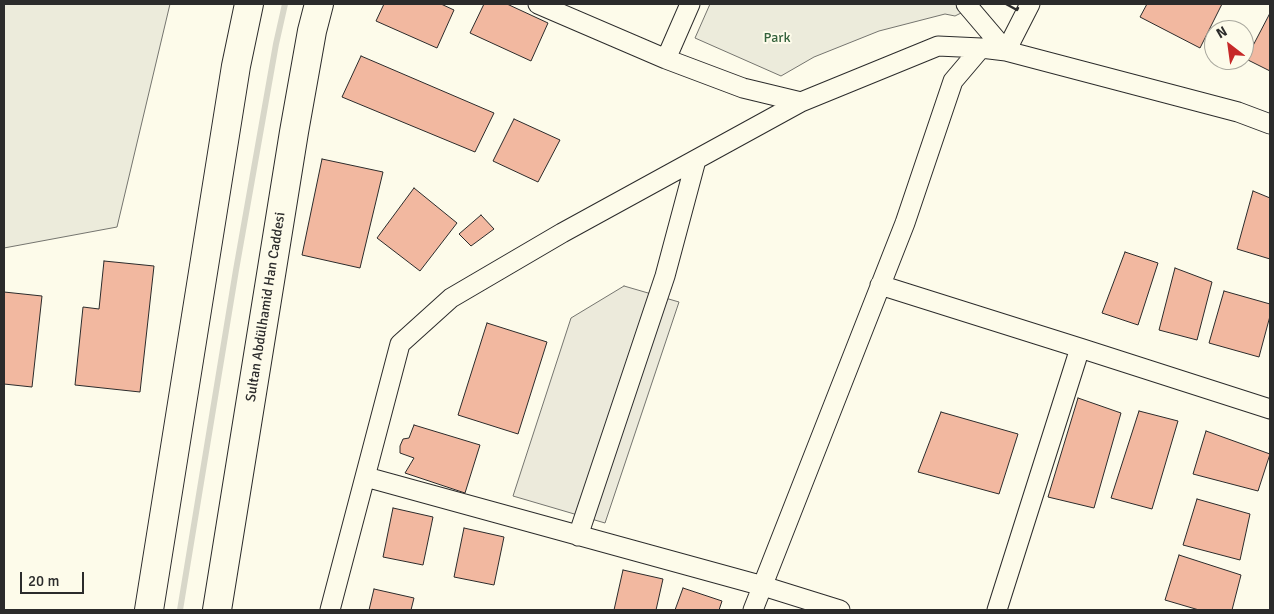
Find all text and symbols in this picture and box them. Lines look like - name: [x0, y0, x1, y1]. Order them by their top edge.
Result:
- north arrow: [1204, 20, 1254, 70]
- text: N: [1213, 23, 1230, 42]
- park label: Park: [764, 30, 790, 46]
- street label: Sultan Abdülhamid Han Caddesi: [243, 211, 289, 403]
- scale bar: [22, 562, 86, 594]
- text: 20 m: [28, 572, 59, 590]

